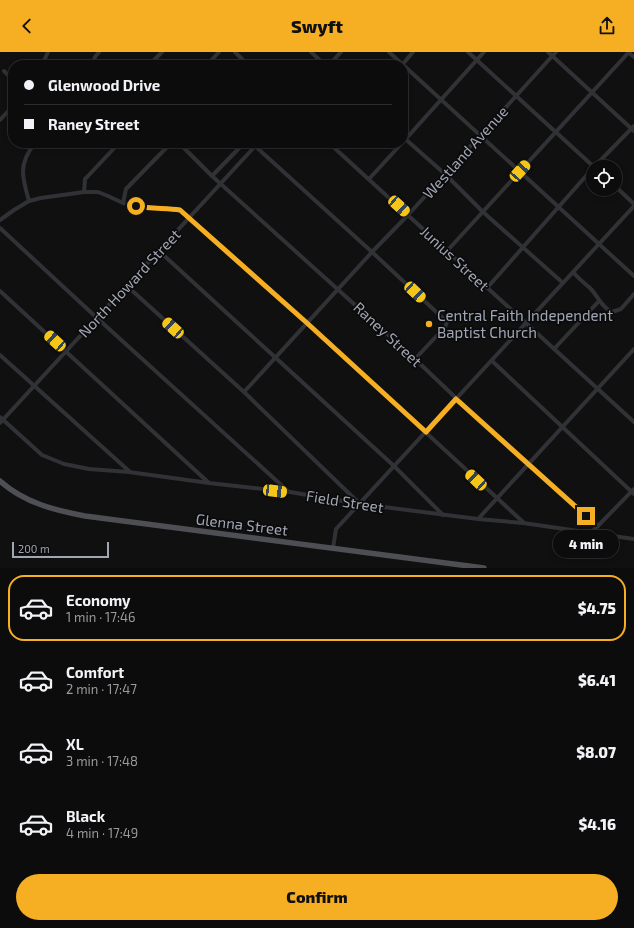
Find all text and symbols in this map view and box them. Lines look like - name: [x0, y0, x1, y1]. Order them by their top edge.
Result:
- icon: back: [16, 15, 38, 37]
- text: Swyft: [291, 15, 343, 37]
- icon: share: [596, 15, 618, 37]
- text: Glenwood Drive: [48, 76, 160, 94]
- street label: Westland Avenue: [419, 102, 511, 202]
- text: Raney Street: [48, 115, 139, 133]
- car: [508, 158, 532, 184]
- map controls: [586, 160, 622, 196]
- button: locate: [586, 160, 622, 196]
- car: [386, 194, 412, 218]
- route start: [127, 197, 145, 215]
- street label: Junius Street: [417, 222, 493, 295]
- street label: North Howard Street: [74, 225, 184, 341]
- car: [402, 279, 428, 305]
- street label: Raney Street: [350, 298, 426, 370]
- place label: Central Faith Independent Baptist Church: [437, 306, 613, 341]
- car: [160, 316, 186, 340]
- marker: Central Faith Independent Baptist Church: [424, 319, 434, 329]
- car: [42, 329, 68, 353]
- car: [463, 467, 489, 493]
- car: [262, 484, 288, 498]
- street label: Field Street: [305, 486, 385, 516]
- route end: [577, 507, 595, 525]
- street label: Glenna Street: [195, 509, 289, 539]
- callout: 4 min: [553, 530, 619, 558]
- text: 4 min: [569, 536, 603, 552]
- scale bar: [12, 540, 109, 559]
- text: 200 m: [18, 542, 50, 555]
- icon: car: [18, 590, 54, 626]
- text: Economy: [66, 591, 131, 609]
- text: $4.75: [578, 599, 616, 617]
- text: 1 min · 17:46: [66, 609, 135, 625]
- icon: car: [18, 662, 54, 698]
- text: Comfort: [66, 663, 124, 681]
- text: $6.41: [578, 671, 616, 689]
- text: 2 min · 17:47: [66, 681, 137, 697]
- icon: car: [18, 734, 54, 770]
- text: XL: [66, 735, 84, 753]
- text: $8.07: [576, 743, 616, 761]
- text: 3 min · 17:48: [66, 753, 138, 769]
- icon: car: [18, 806, 54, 842]
- text: Black: [66, 807, 105, 825]
- text: $4.16: [579, 815, 616, 833]
- text: 4 min · 17:49: [66, 825, 138, 841]
- button: Confirm: [16, 874, 618, 920]

